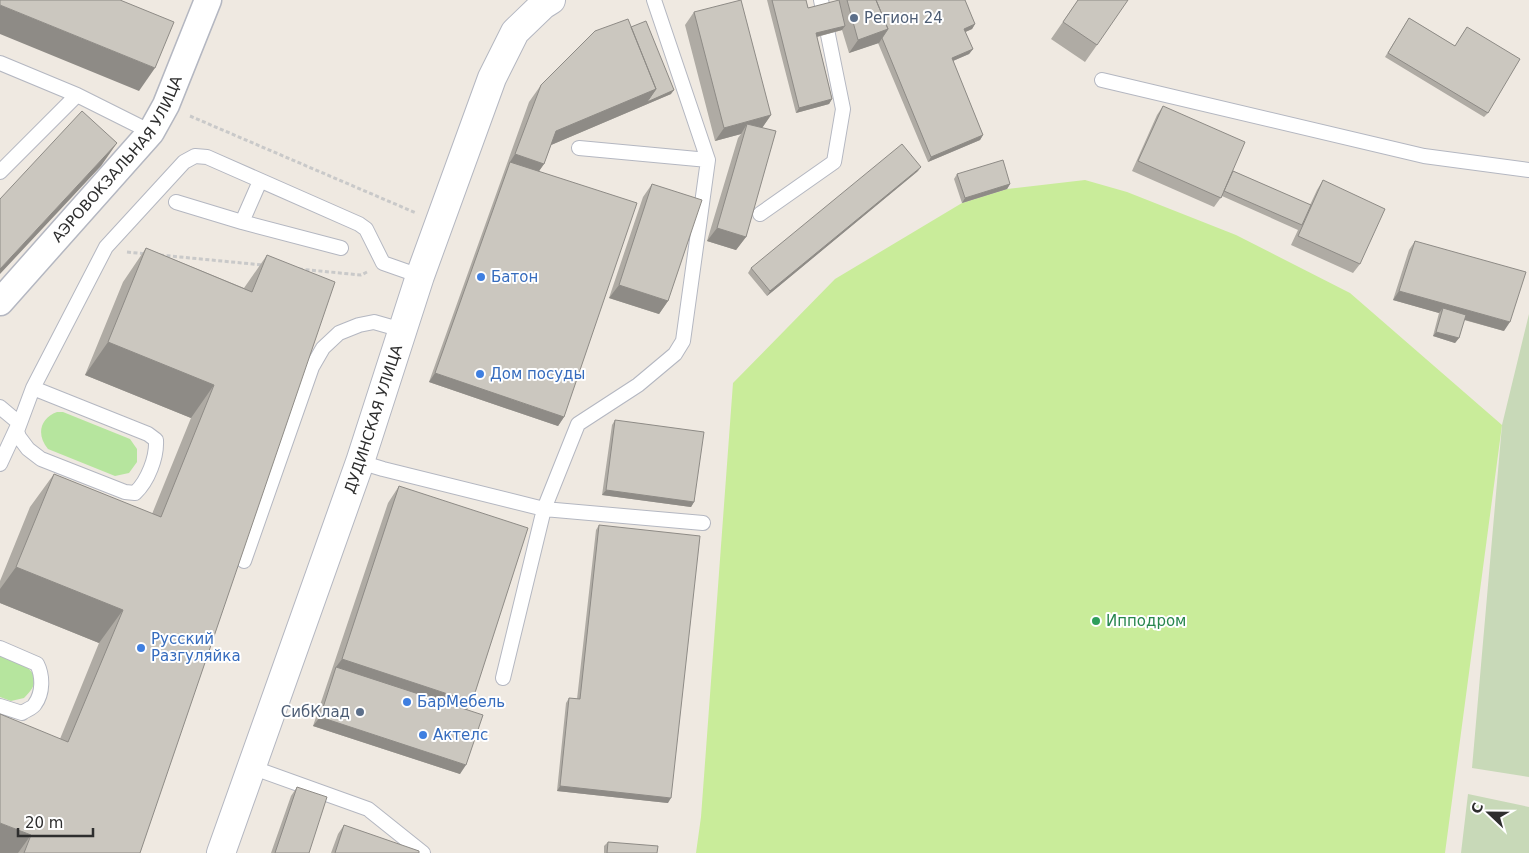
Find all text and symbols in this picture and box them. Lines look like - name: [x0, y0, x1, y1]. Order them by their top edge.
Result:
- place label: Регион 24: [864, 9, 943, 27]
- marker: Регион 24: [848, 12, 860, 24]
- street label: АЭРОВОКЗАЛЬНАЯ УЛИЦА: [48, 72, 186, 246]
- place label: Батон: [491, 268, 538, 286]
- marker: Батон: [475, 271, 487, 283]
- street label: ДУДИНСКАЯ УЛИЦА: [341, 342, 406, 496]
- place label: Дом посуды: [490, 365, 585, 383]
- marker: Дом посуды: [474, 368, 486, 380]
- place label: Ипподром: [1106, 612, 1186, 630]
- marker: Ипподром: [1090, 615, 1102, 627]
- place label: Русский Разгуляйка: [151, 630, 241, 665]
- marker: Русский Разгуляйка: [135, 642, 147, 654]
- place label: БарМебель: [417, 693, 505, 711]
- marker: БарМебель: [401, 696, 413, 708]
- place label: СибКлад: [281, 703, 350, 721]
- marker: СибКлад: [354, 706, 366, 718]
- place label: Актелс: [433, 726, 488, 744]
- marker: Актелс: [417, 729, 429, 741]
- north arrow: [1464, 788, 1514, 838]
- text: С: [1468, 800, 1486, 816]
- scale bar: [18, 806, 92, 838]
- text: 20 m: [25, 814, 63, 832]

